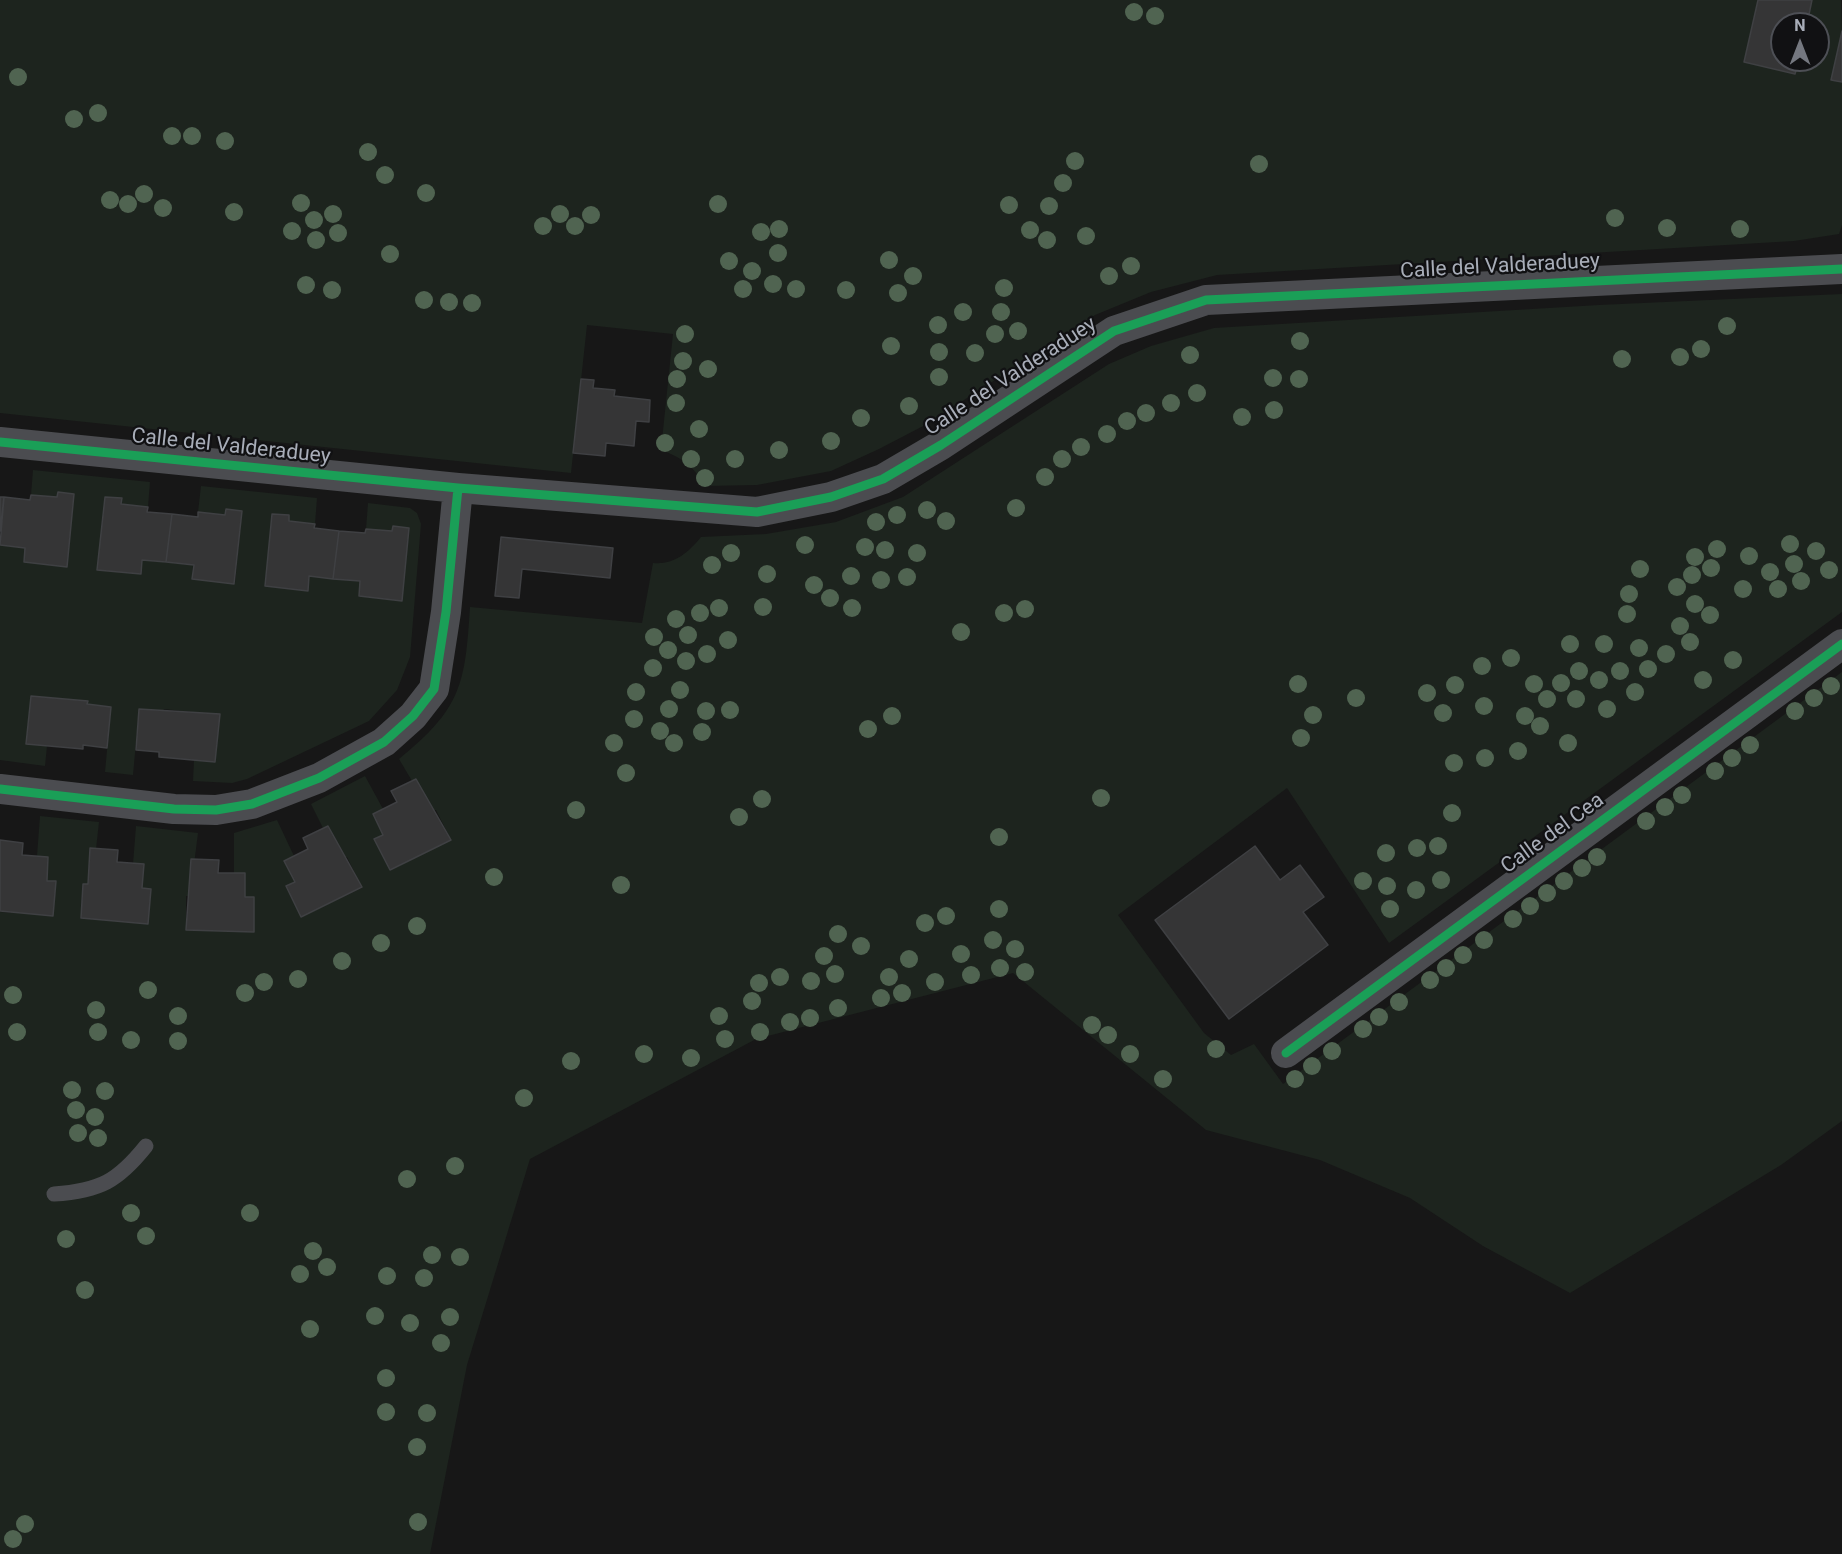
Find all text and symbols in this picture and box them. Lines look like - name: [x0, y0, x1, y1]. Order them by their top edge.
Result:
- north arrow: [1770, 12, 1830, 72]
- text: N: [1794, 16, 1806, 35]
- street label: Calle del Valderaduey: [1400, 249, 1600, 285]
- street label: Calle del Valderaduey: [920, 312, 1102, 442]
- street label: Calle del Valderaduey: [130, 424, 332, 470]
- street label: Calle del Cea: [1497, 788, 1609, 880]

